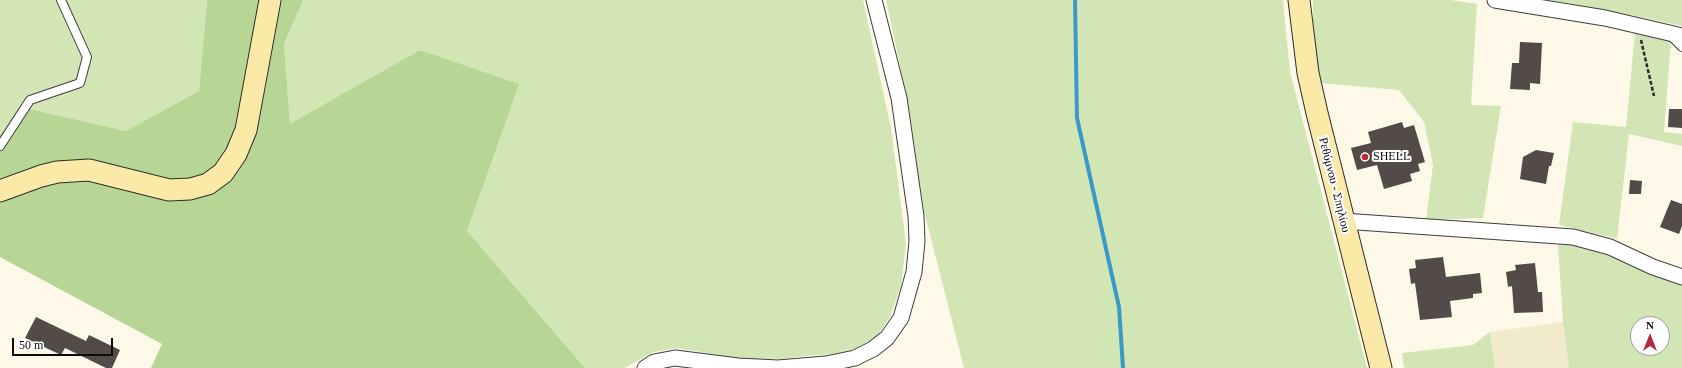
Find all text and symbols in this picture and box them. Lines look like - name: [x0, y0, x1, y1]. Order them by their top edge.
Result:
- street label: Ρεθύμνου - Σπηλίου: [1315, 136, 1353, 234]
- place label: SHELL: [1373, 150, 1410, 164]
- marker: SHELL: [1360, 152, 1370, 162]
- north arrow: [1630, 316, 1670, 356]
- text: N: [1646, 319, 1654, 331]
- scale bar: [14, 330, 115, 356]
- text: 50 m: [19, 338, 43, 352]

